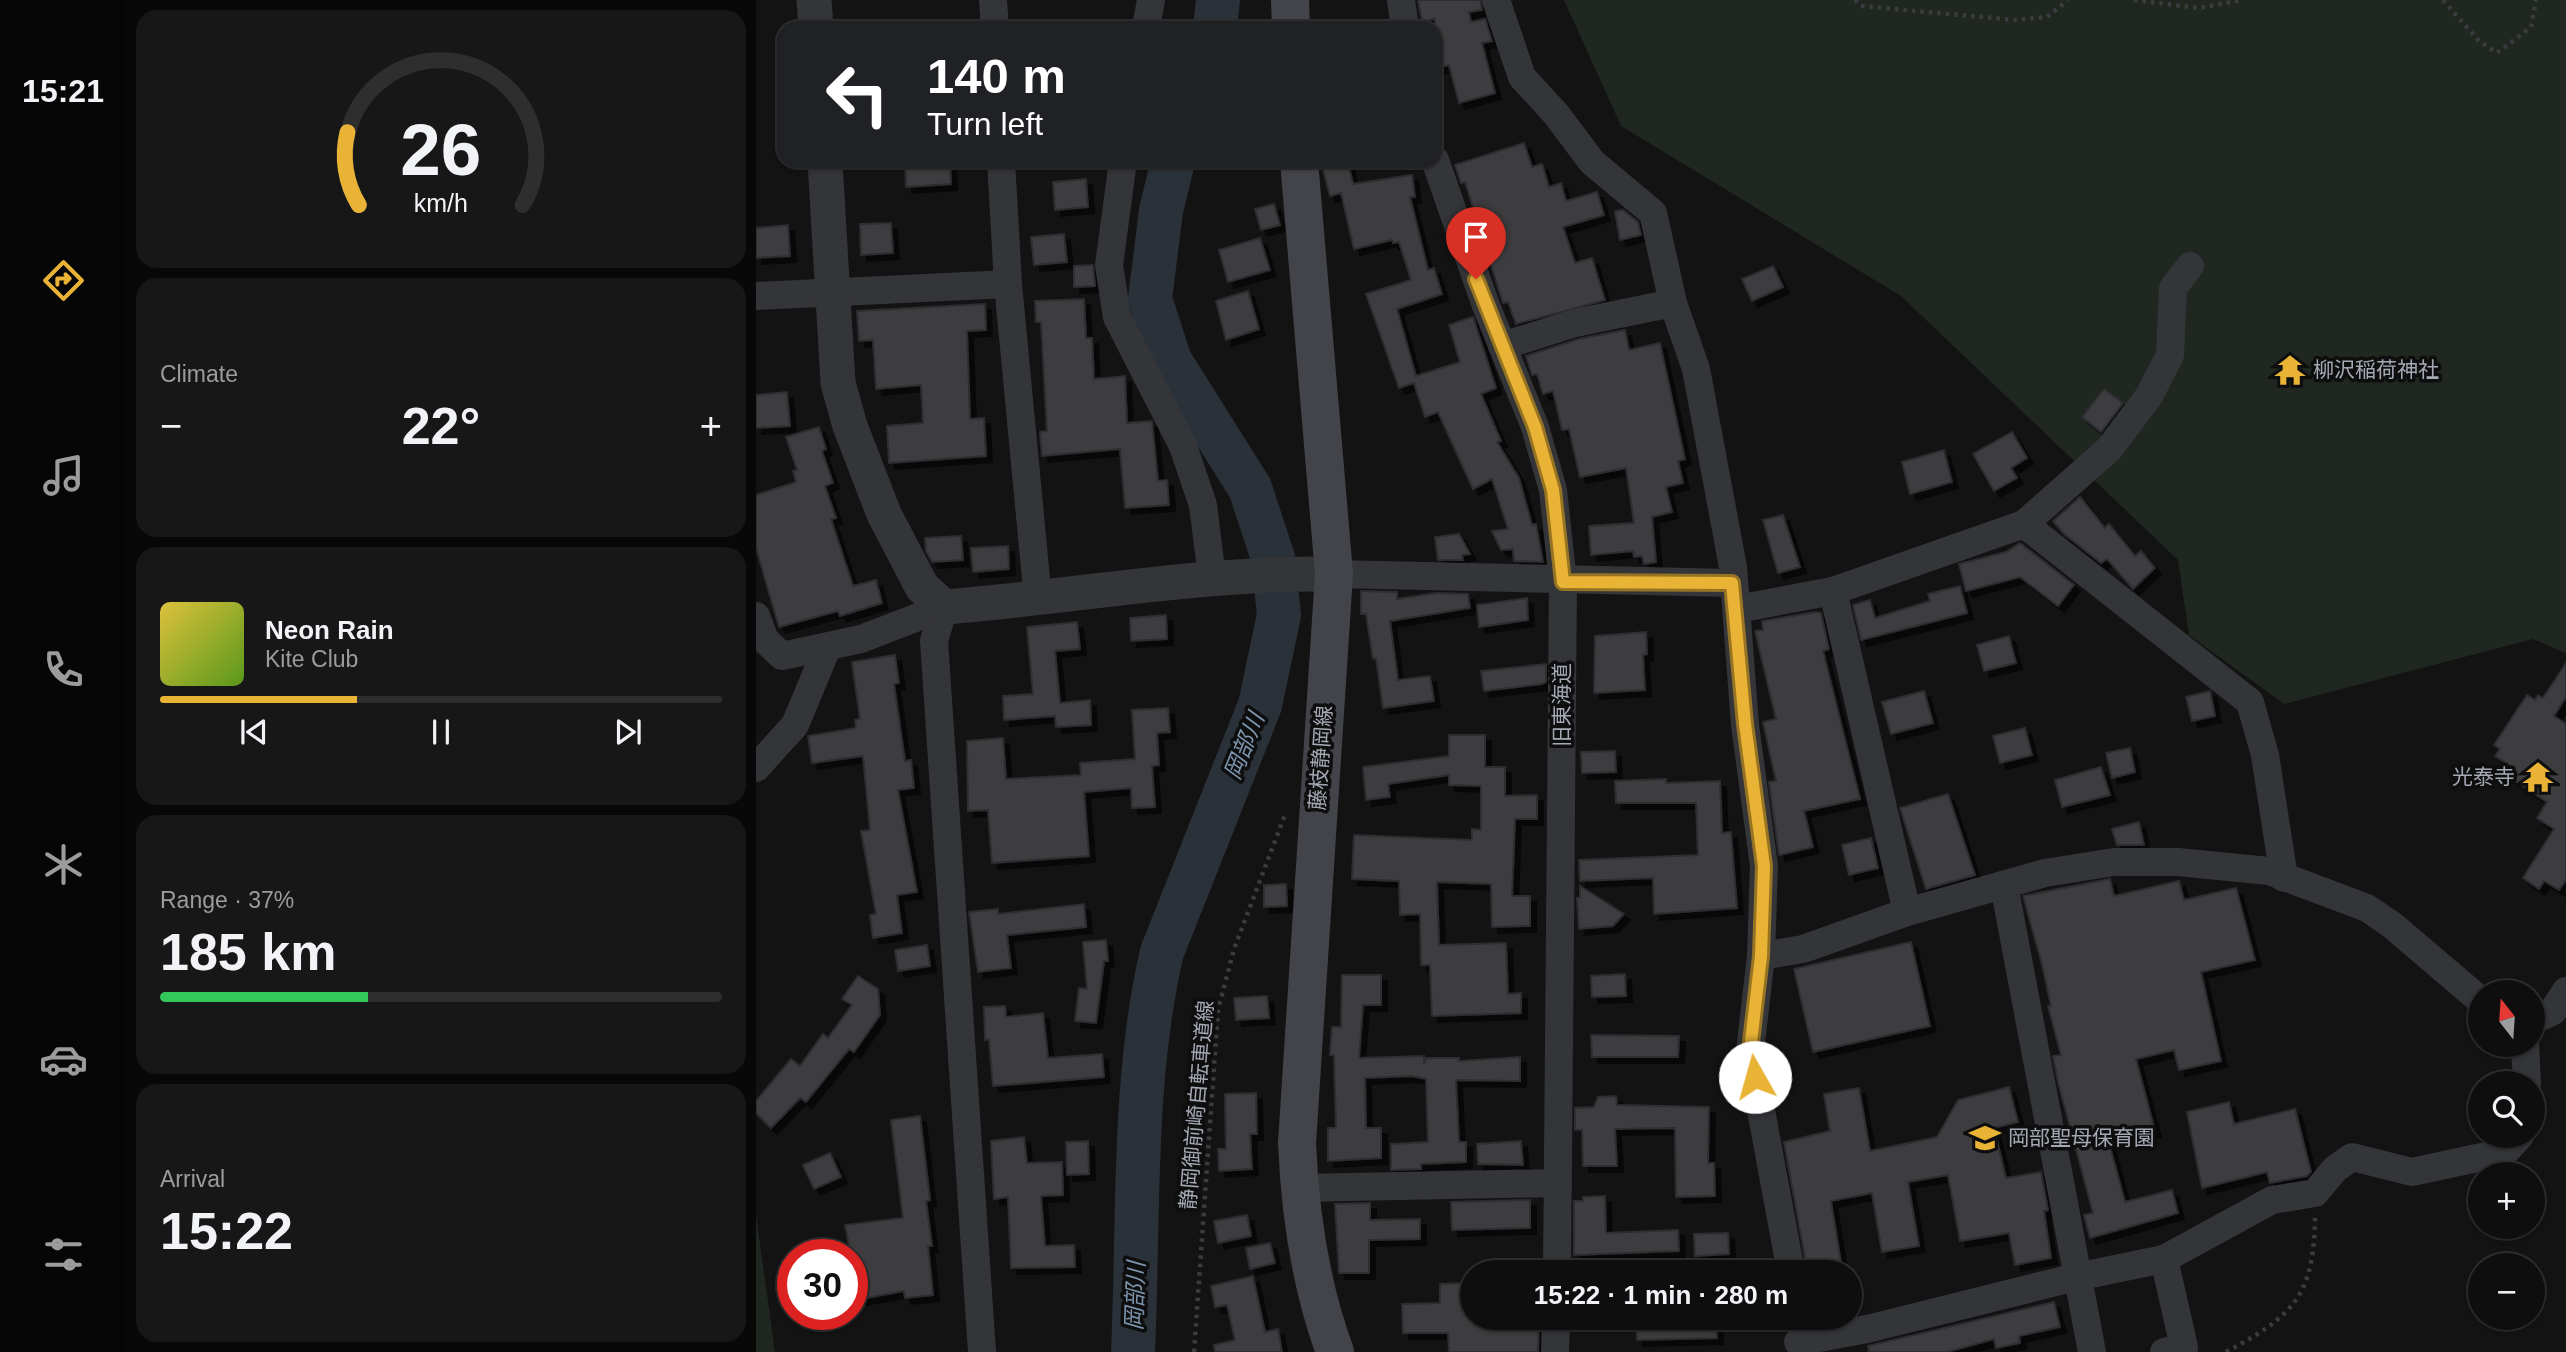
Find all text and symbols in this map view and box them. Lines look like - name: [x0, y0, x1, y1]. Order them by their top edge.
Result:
- icon: left: [812, 49, 903, 140]
- text: 140 m: [927, 49, 1066, 103]
- text: 15:21: [22, 73, 104, 109]
- text: Turn left: [927, 106, 1043, 142]
- text: 26: [401, 110, 481, 191]
- text: km/h: [414, 189, 468, 217]
- pin: [1446, 207, 1506, 279]
- icon: arrive: [1457, 218, 1495, 256]
- icon: directions: [39, 256, 88, 305]
- temple icon: 柳沢稲荷神社: [2273, 353, 2307, 387]
- place label: 柳沢稲荷神社: [2313, 358, 2439, 381]
- text: Climate: [160, 361, 238, 387]
- text: 22°: [402, 397, 480, 455]
- text: −: [160, 405, 182, 447]
- text: +: [700, 405, 722, 447]
- icon: music: [39, 451, 88, 500]
- text: Neon Rain: [265, 615, 394, 645]
- icon: phone: [39, 645, 88, 694]
- text: Kite Club: [265, 646, 358, 672]
- street label: 旧東海道: [1550, 663, 1573, 747]
- street label: 藤枝静岡線: [1305, 705, 1336, 811]
- water label: 岡部川: [1219, 706, 1270, 783]
- icon: previous: [235, 713, 273, 751]
- icon: pause: [422, 713, 460, 751]
- icon: next: [609, 713, 647, 751]
- temple icon: 光泰寺: [2521, 760, 2555, 794]
- place label: 光泰寺: [2452, 765, 2515, 788]
- icon: climate: [39, 840, 88, 889]
- text: Range · 37%: [160, 887, 294, 913]
- text: 185 km: [160, 923, 336, 981]
- north arrow: [2468, 980, 2544, 1057]
- map controls: [2468, 980, 2545, 1330]
- street label: 静岡御前崎自転車道線: [1176, 999, 1217, 1211]
- icon: car: [39, 1035, 88, 1084]
- position arrow: [1718, 1040, 1792, 1114]
- button: search: [2468, 1071, 2545, 1148]
- school or university icon: 岡部聖母保育園: [1968, 1121, 2002, 1155]
- place label: 岡部聖母保育園: [2008, 1126, 2155, 1149]
- button: +: [2468, 1162, 2545, 1239]
- text: Arrival: [160, 1166, 225, 1192]
- text: 15:22: [160, 1202, 293, 1260]
- icon: filters: [39, 1230, 88, 1279]
- speed limit sign: 30: [777, 1239, 868, 1330]
- button: −: [2468, 1253, 2545, 1330]
- water label: 岡部川: [1121, 1258, 1149, 1331]
- text: 15:22 · 1 min · 280 m: [1534, 1280, 1788, 1310]

